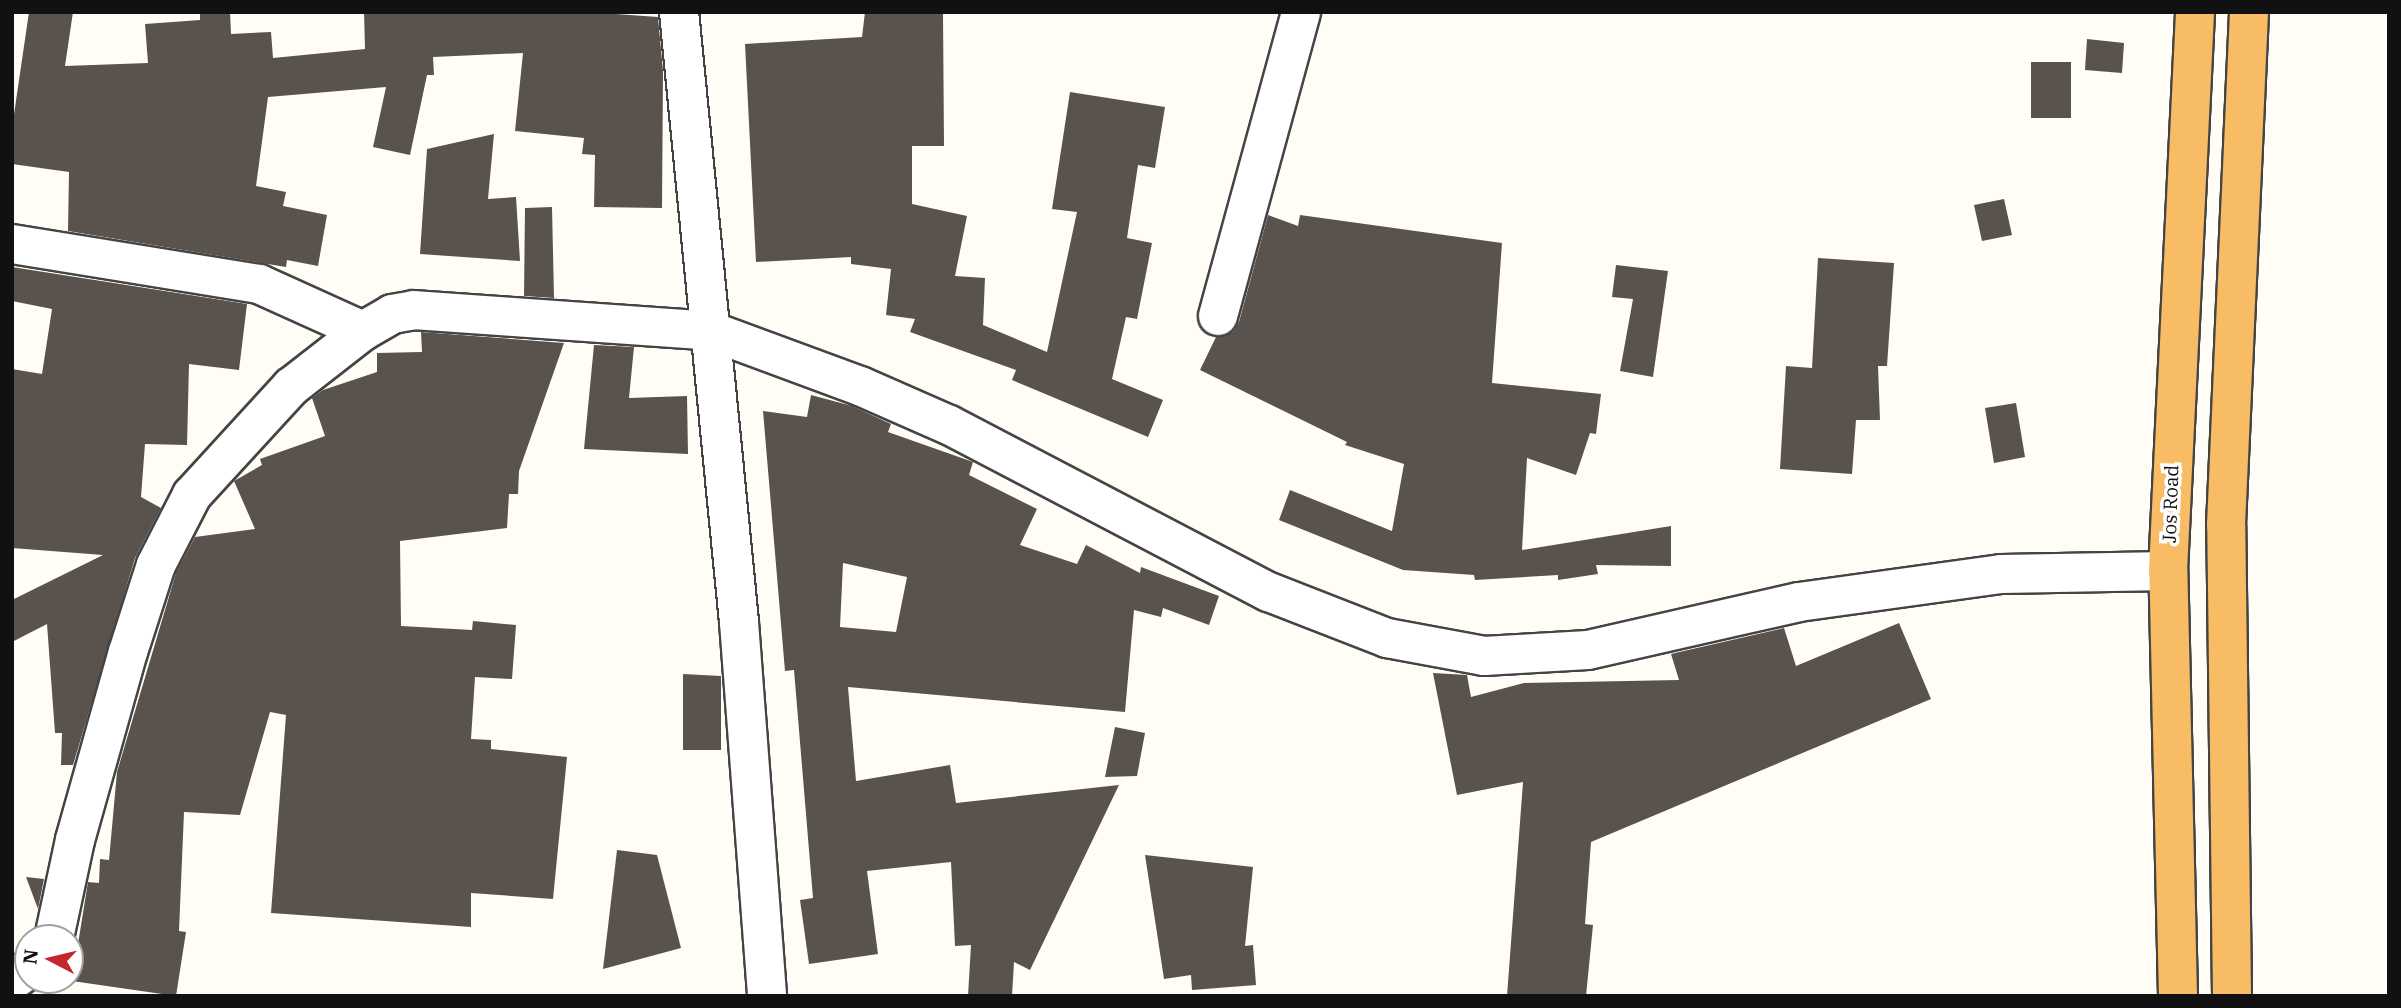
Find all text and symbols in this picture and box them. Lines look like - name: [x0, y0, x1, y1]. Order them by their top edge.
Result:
- street label: Jos Road: [2158, 465, 2184, 543]
- north arrow: [14, 924, 84, 994]
- text: N: [17, 948, 43, 966]

